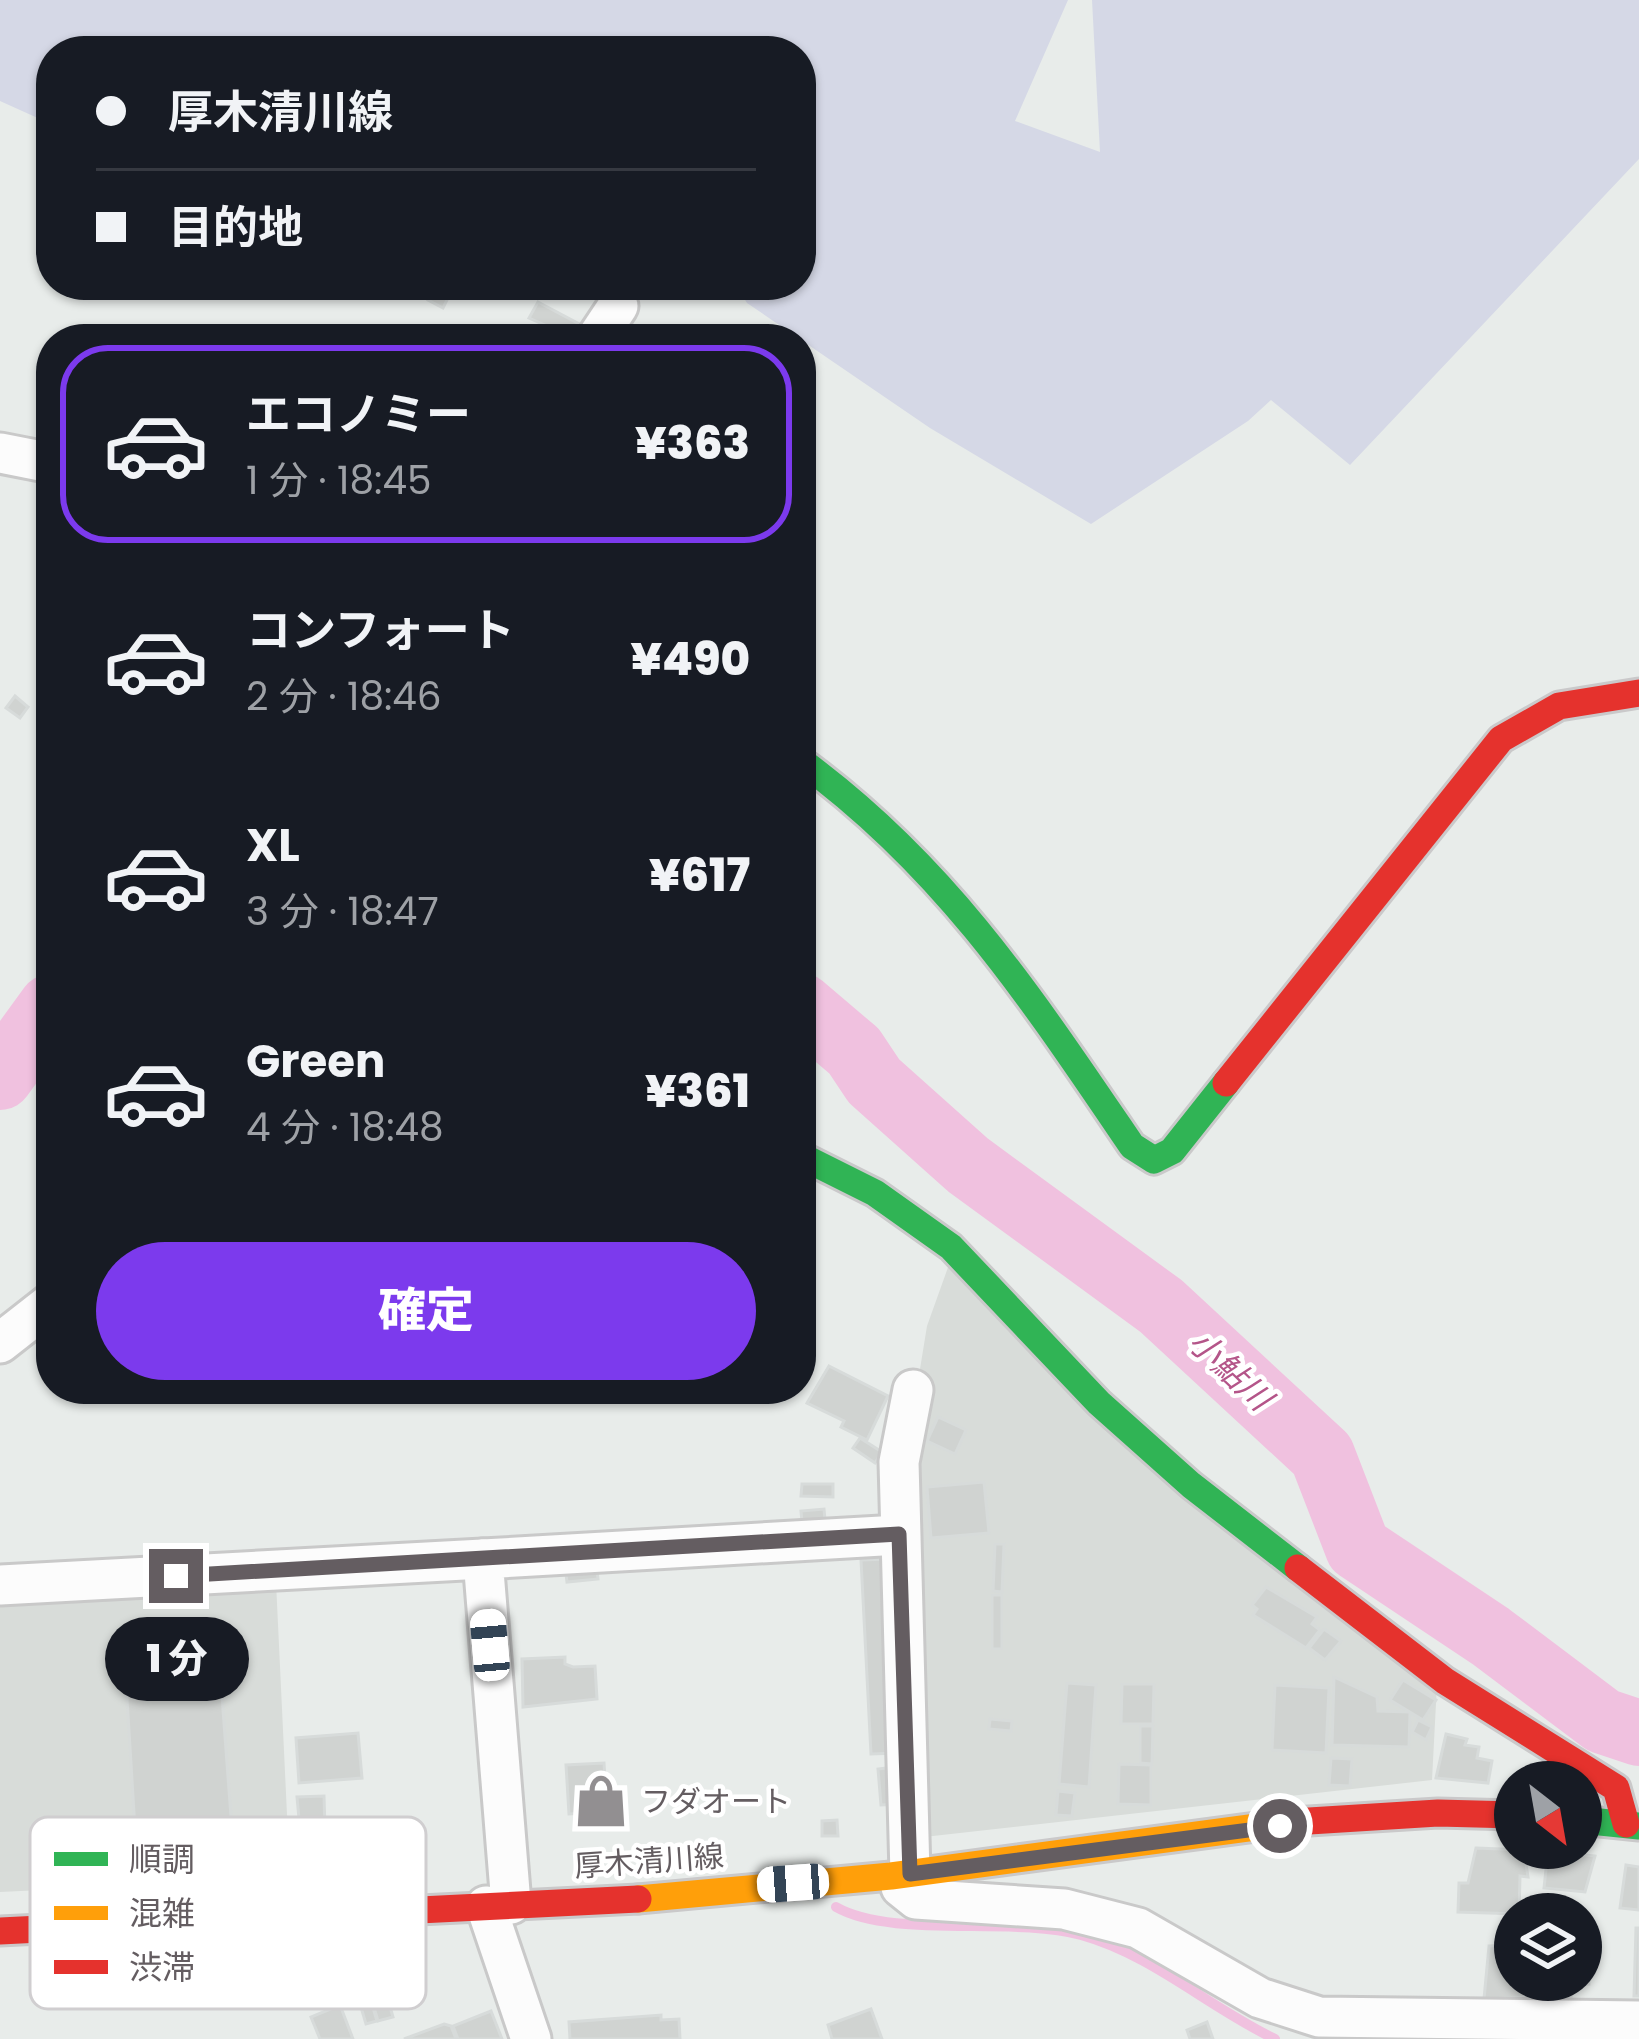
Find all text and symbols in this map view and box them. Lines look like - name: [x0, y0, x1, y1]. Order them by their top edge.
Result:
- text: 厚木清川線: [168, 81, 393, 144]
- text: 目的地: [168, 196, 303, 259]
- text: エコノミー: [246, 383, 471, 446]
- icon: car: [102, 390, 210, 498]
- text: ¥363: [635, 412, 750, 475]
- text: 1 分 · 18:45: [246, 453, 431, 508]
- text: コンフォート: [246, 599, 515, 662]
- icon: car: [102, 606, 210, 714]
- text: ¥490: [631, 628, 750, 691]
- text: 2 分 · 18:46: [246, 669, 442, 724]
- text: XL: [246, 814, 300, 877]
- icon: car: [102, 822, 210, 930]
- text: ¥617: [649, 844, 750, 907]
- text: 3 分 · 18:47: [246, 884, 439, 939]
- text: Green: [246, 1030, 385, 1093]
- icon: car: [102, 1038, 210, 1146]
- text: ¥361: [645, 1060, 750, 1123]
- text: 4 分 · 18:48: [246, 1100, 444, 1155]
- button: 確定: [96, 1242, 756, 1380]
- water label: 小鮎川: [1178, 1319, 1284, 1423]
- route end: [149, 1549, 203, 1603]
- car: [469, 1608, 511, 1682]
- callout: 1 分: [104, 1618, 248, 1702]
- text: 1 分: [146, 1631, 208, 1686]
- north arrow: [1494, 1761, 1602, 1869]
- map controls: [1494, 1761, 1602, 2001]
- shop icon: フダオート: [572, 1772, 630, 1830]
- place label: フダオート: [641, 1780, 791, 1823]
- route start: [1253, 1799, 1307, 1853]
- legend: [30, 1817, 426, 2009]
- street label: 厚木清川線: [573, 1834, 725, 1888]
- text: 順調: [129, 1836, 195, 1883]
- car: [756, 1863, 830, 1903]
- text: 混雑: [129, 1890, 195, 1937]
- button: layers: [1494, 1893, 1602, 2001]
- text: 渋滞: [129, 1944, 195, 1991]

